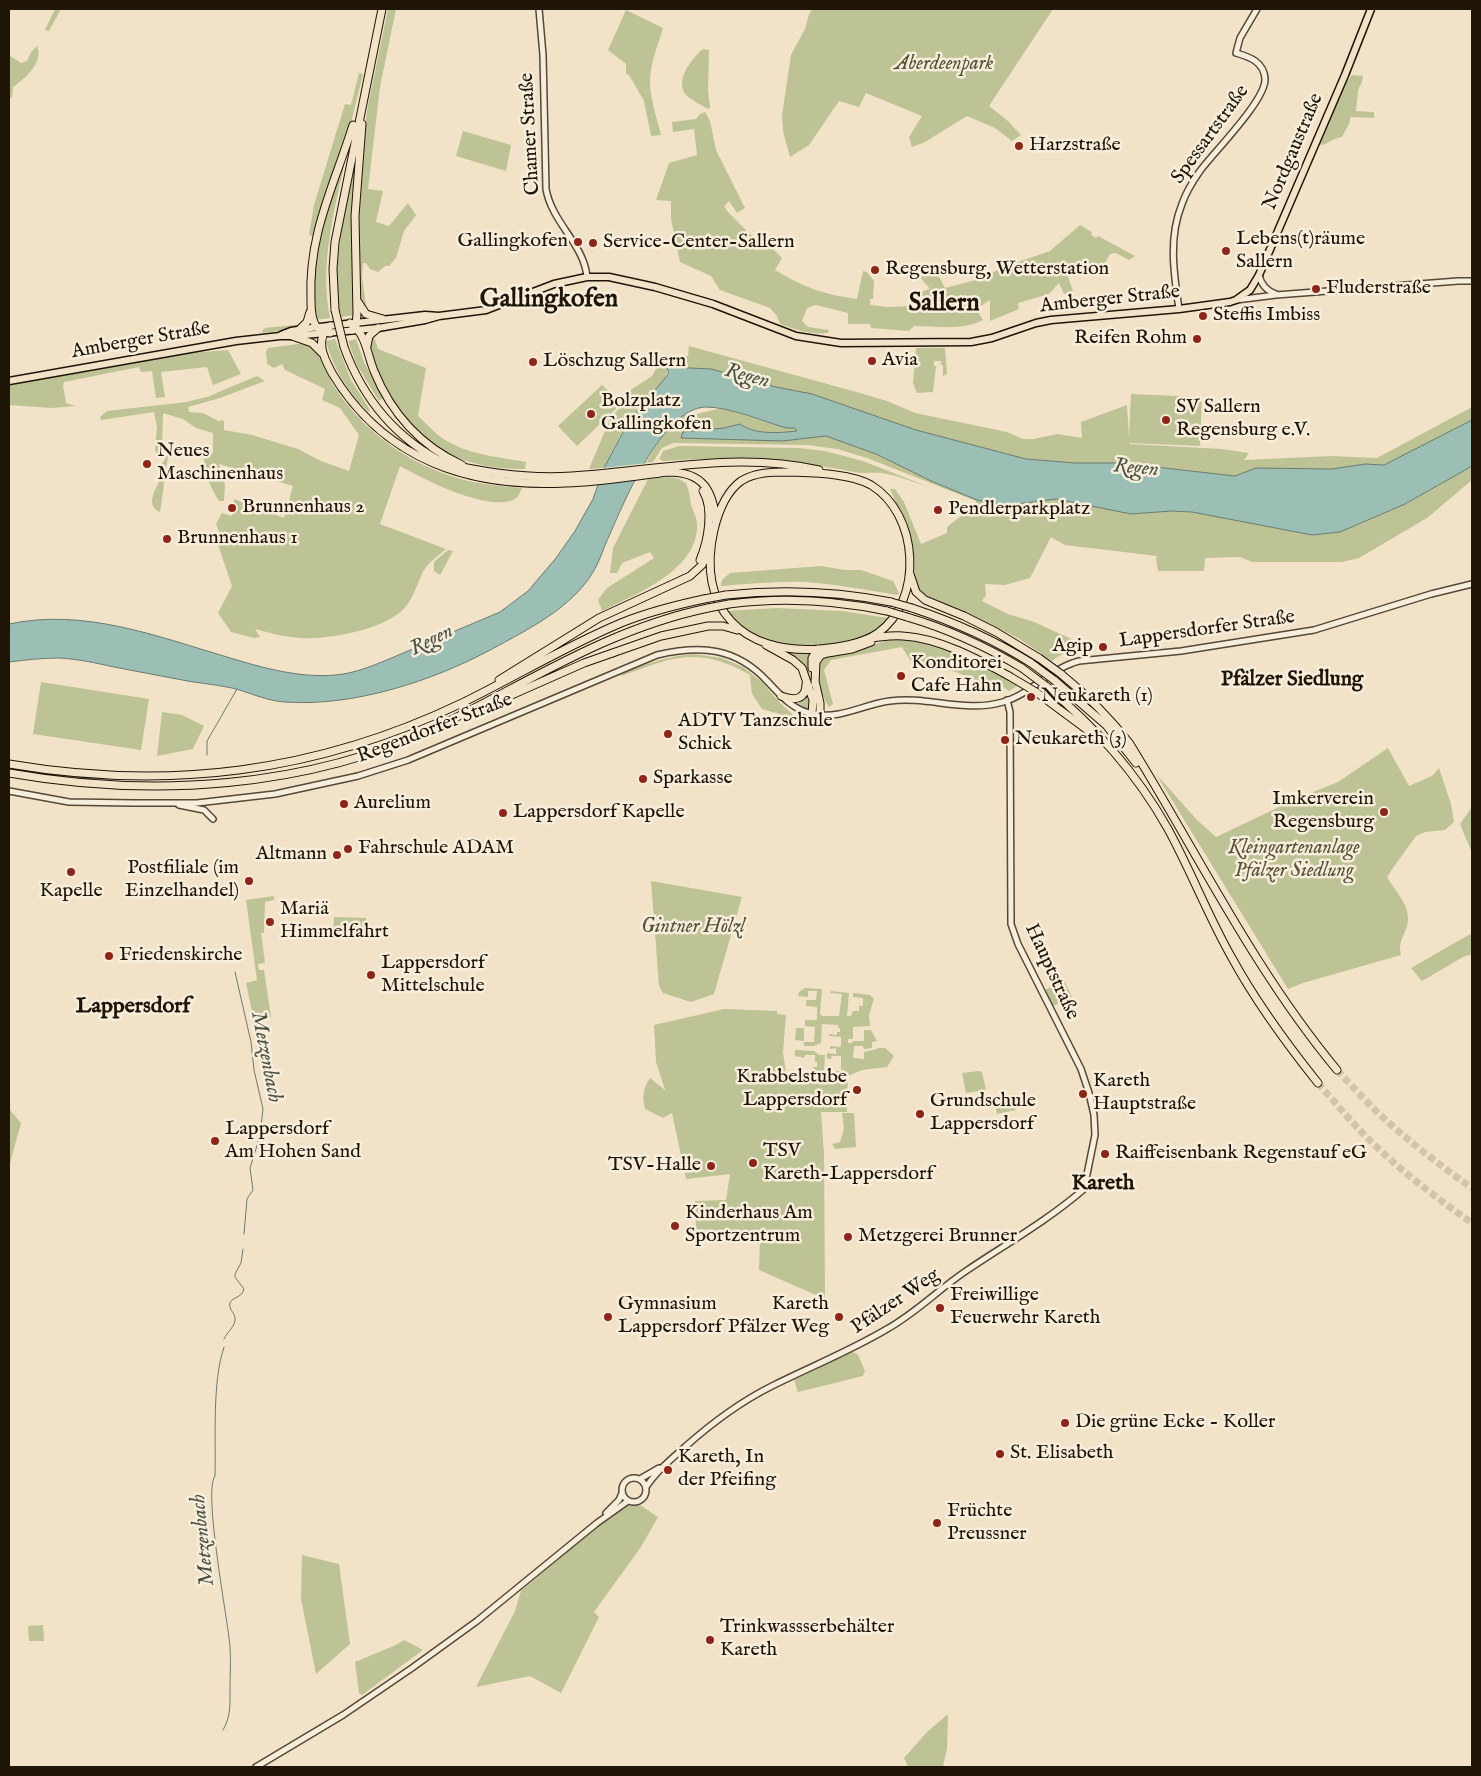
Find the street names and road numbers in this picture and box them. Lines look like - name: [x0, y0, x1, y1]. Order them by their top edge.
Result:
- street label: Chamer Straße: [516, 72, 546, 196]
- street label: Spessartstraße: [1167, 81, 1255, 189]
- street label: Nordgaustraße: [1259, 90, 1329, 214]
- street label: Amberger Straße: [1039, 281, 1181, 319]
- street label: Amberger Straße: [70, 317, 212, 365]
- street label: Lappersdorfer Straße: [1117, 606, 1297, 654]
- street label: Regendorfer Straße: [354, 688, 516, 770]
- street label: Hauptstraße: [1018, 920, 1084, 1024]
- street label: Pfälzer Weg: [847, 1264, 945, 1340]

